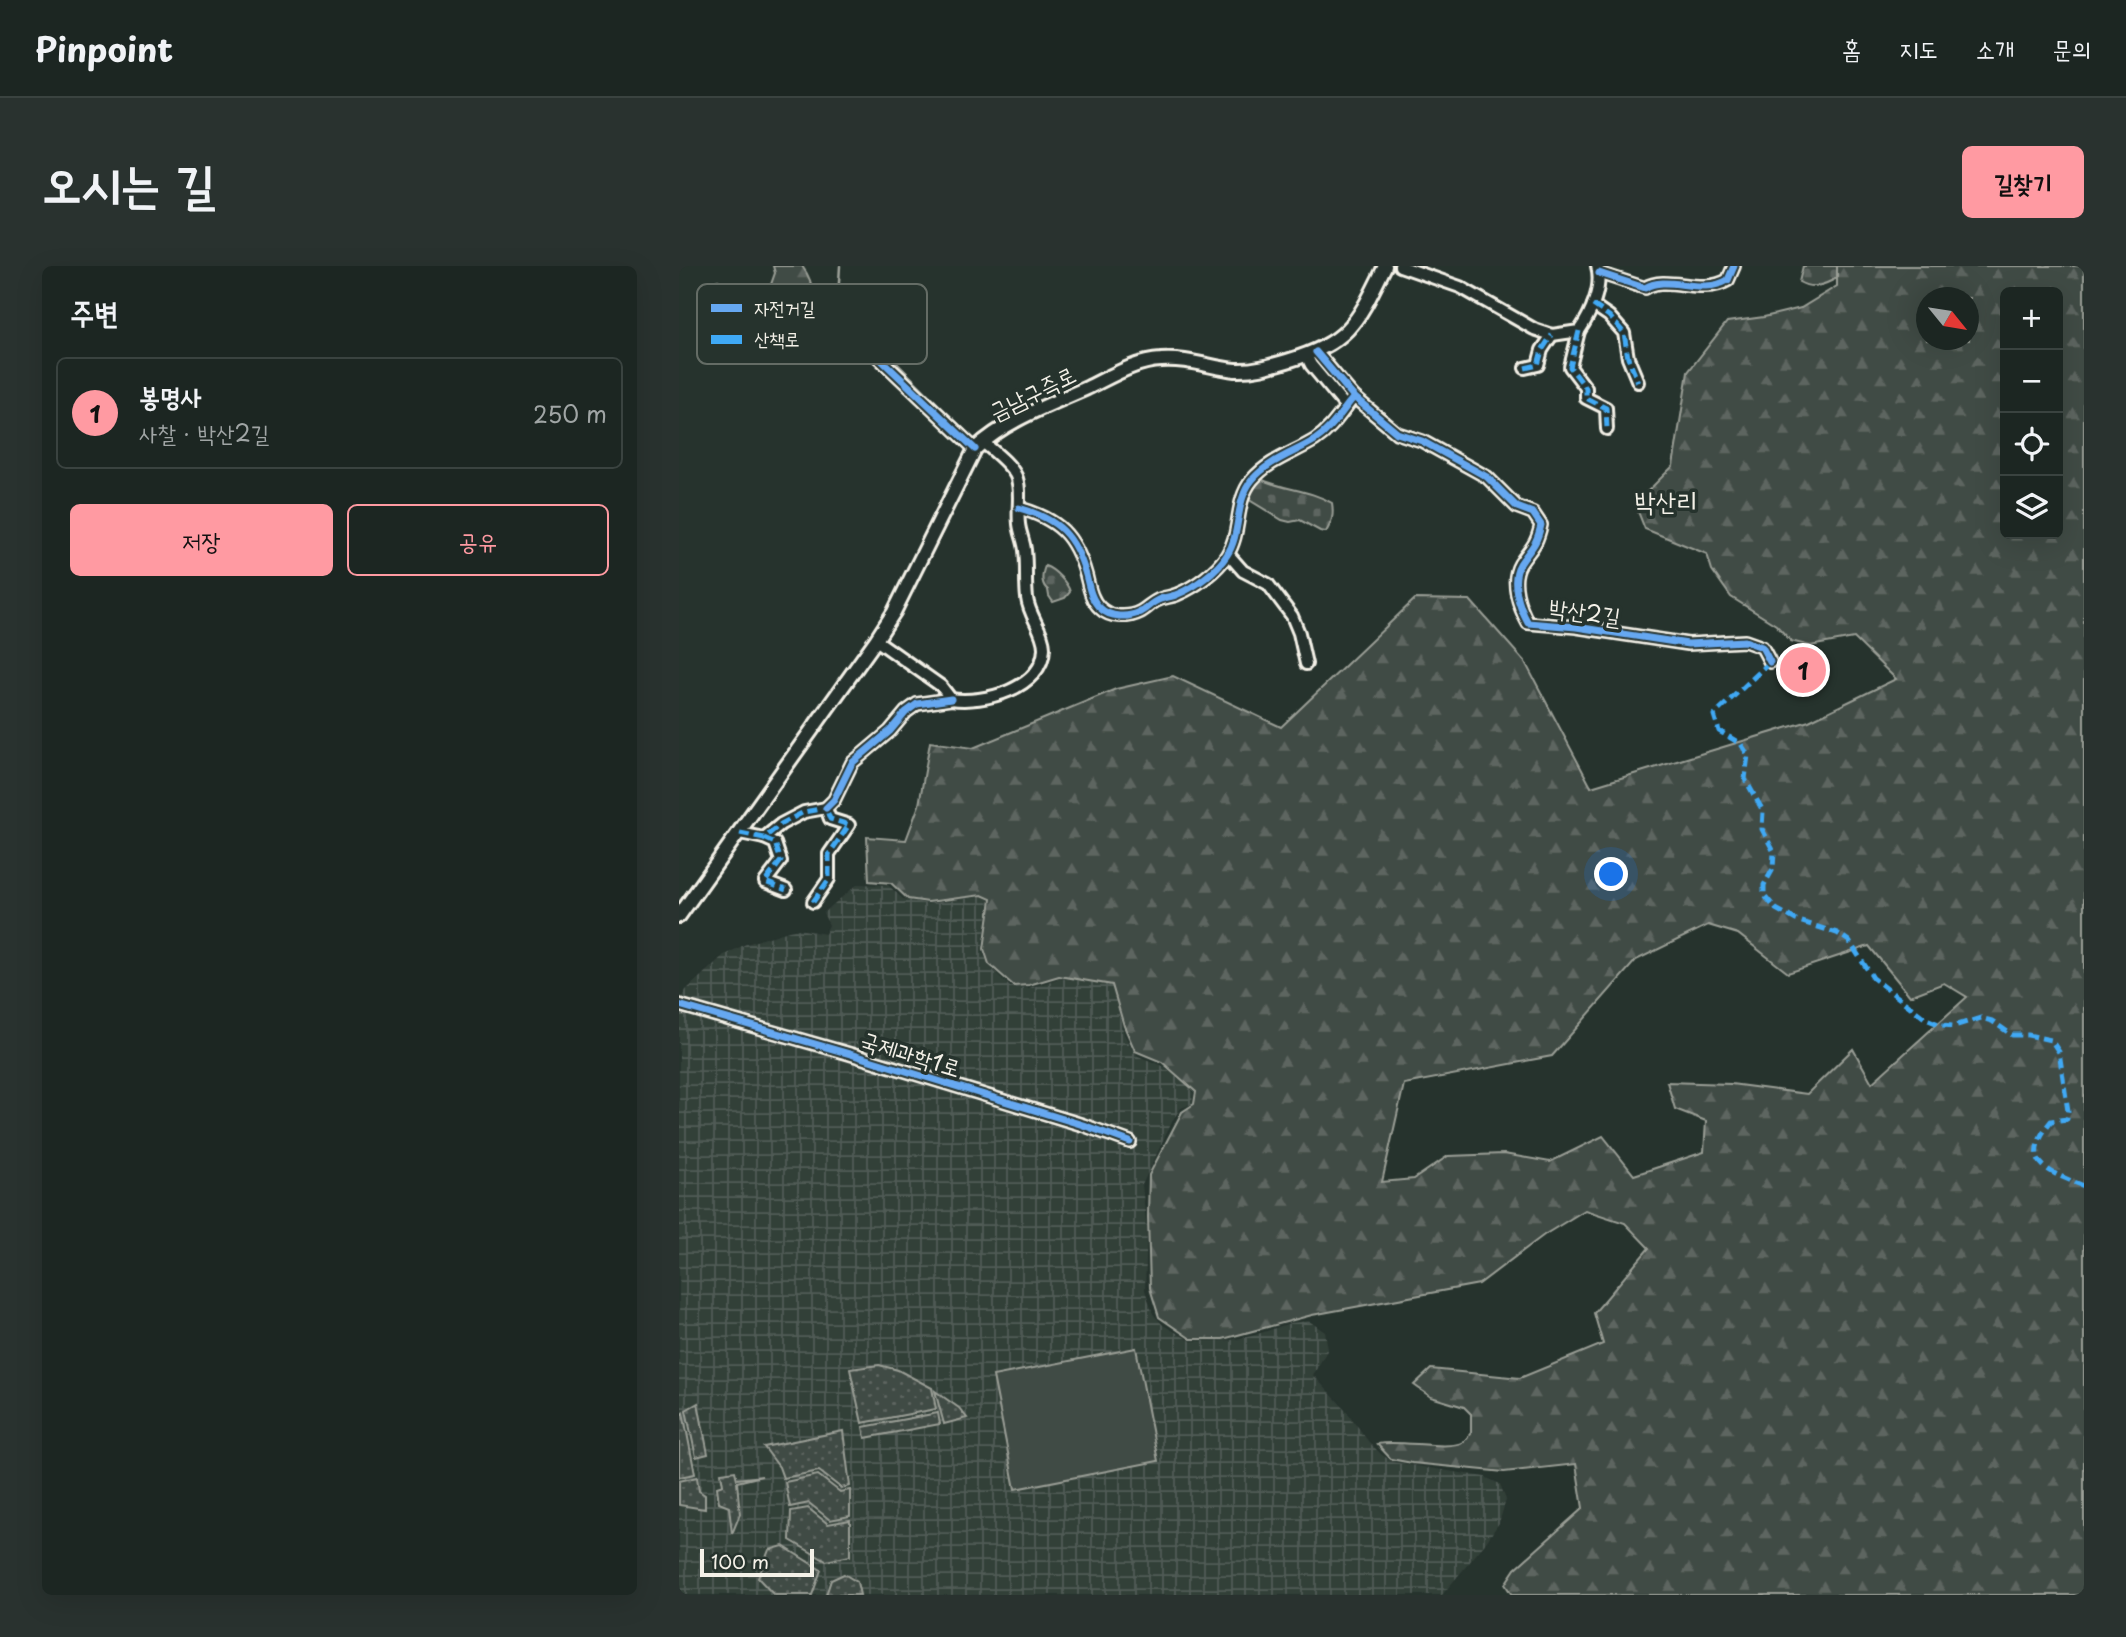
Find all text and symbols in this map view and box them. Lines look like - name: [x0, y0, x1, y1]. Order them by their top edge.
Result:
- text: Pinpoint: [35, 23, 173, 73]
- text: 홈: [1842, 30, 1861, 66]
- text: 지도: [1899, 30, 1938, 66]
- text: 소개: [1976, 30, 2014, 66]
- text: 문의: [2052, 30, 2091, 66]
- text: 오시는 길: [42, 145, 215, 219]
- button: 길찾기: [1962, 146, 2084, 218]
- legend: [697, 284, 927, 364]
- north arrow: [1916, 287, 1979, 350]
- map controls: [2000, 287, 2063, 539]
- button: +: [2000, 287, 2063, 350]
- text: 주변: [70, 289, 118, 334]
- text: 자전거길: [754, 293, 815, 321]
- text: 산책로: [754, 324, 800, 352]
- button: −: [2000, 350, 2063, 413]
- street label: 금남구즉로: [983, 356, 1081, 428]
- text: 봉명사: [139, 376, 202, 415]
- text: 1: [90, 396, 101, 431]
- text: 250 m: [533, 396, 607, 431]
- button: locate: [2000, 413, 2063, 476]
- text: 사찰 · 박산2길: [139, 415, 269, 450]
- button: layers: [2000, 476, 2063, 539]
- district label: 박산리: [1635, 481, 1697, 520]
- button: 저장: [70, 504, 333, 576]
- button: 공유: [347, 504, 609, 576]
- street label: 박산2길: [1547, 589, 1623, 633]
- pin: 1: [1780, 644, 1826, 696]
- your location: [1594, 857, 1628, 891]
- street label: 국제과학1로: [857, 1021, 965, 1085]
- scale bar: [700, 1546, 814, 1578]
- text: 100 m: [711, 1547, 769, 1575]

